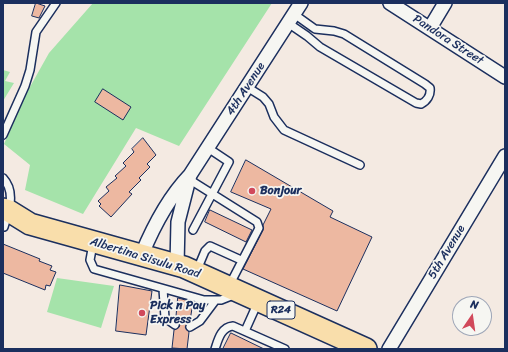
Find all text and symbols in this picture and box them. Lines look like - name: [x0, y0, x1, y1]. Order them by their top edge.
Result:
- street label: Pandora Street: [410, 12, 486, 68]
- street label: 4th Avenue: [223, 60, 269, 118]
- place label: Bonjour: [260, 184, 301, 198]
- marker: Bonjour: [247, 186, 257, 196]
- street label: 5th Avenue: [425, 222, 469, 282]
- street label: Albertina Sisulu Road: [88, 234, 202, 282]
- text: N: [469, 295, 480, 315]
- north arrow: [452, 296, 492, 336]
- place label: Pick n Pay Express: [150, 299, 205, 327]
- road number: R24: [267, 301, 295, 319]
- marker: Pick n Pay Express: [137, 308, 147, 318]

